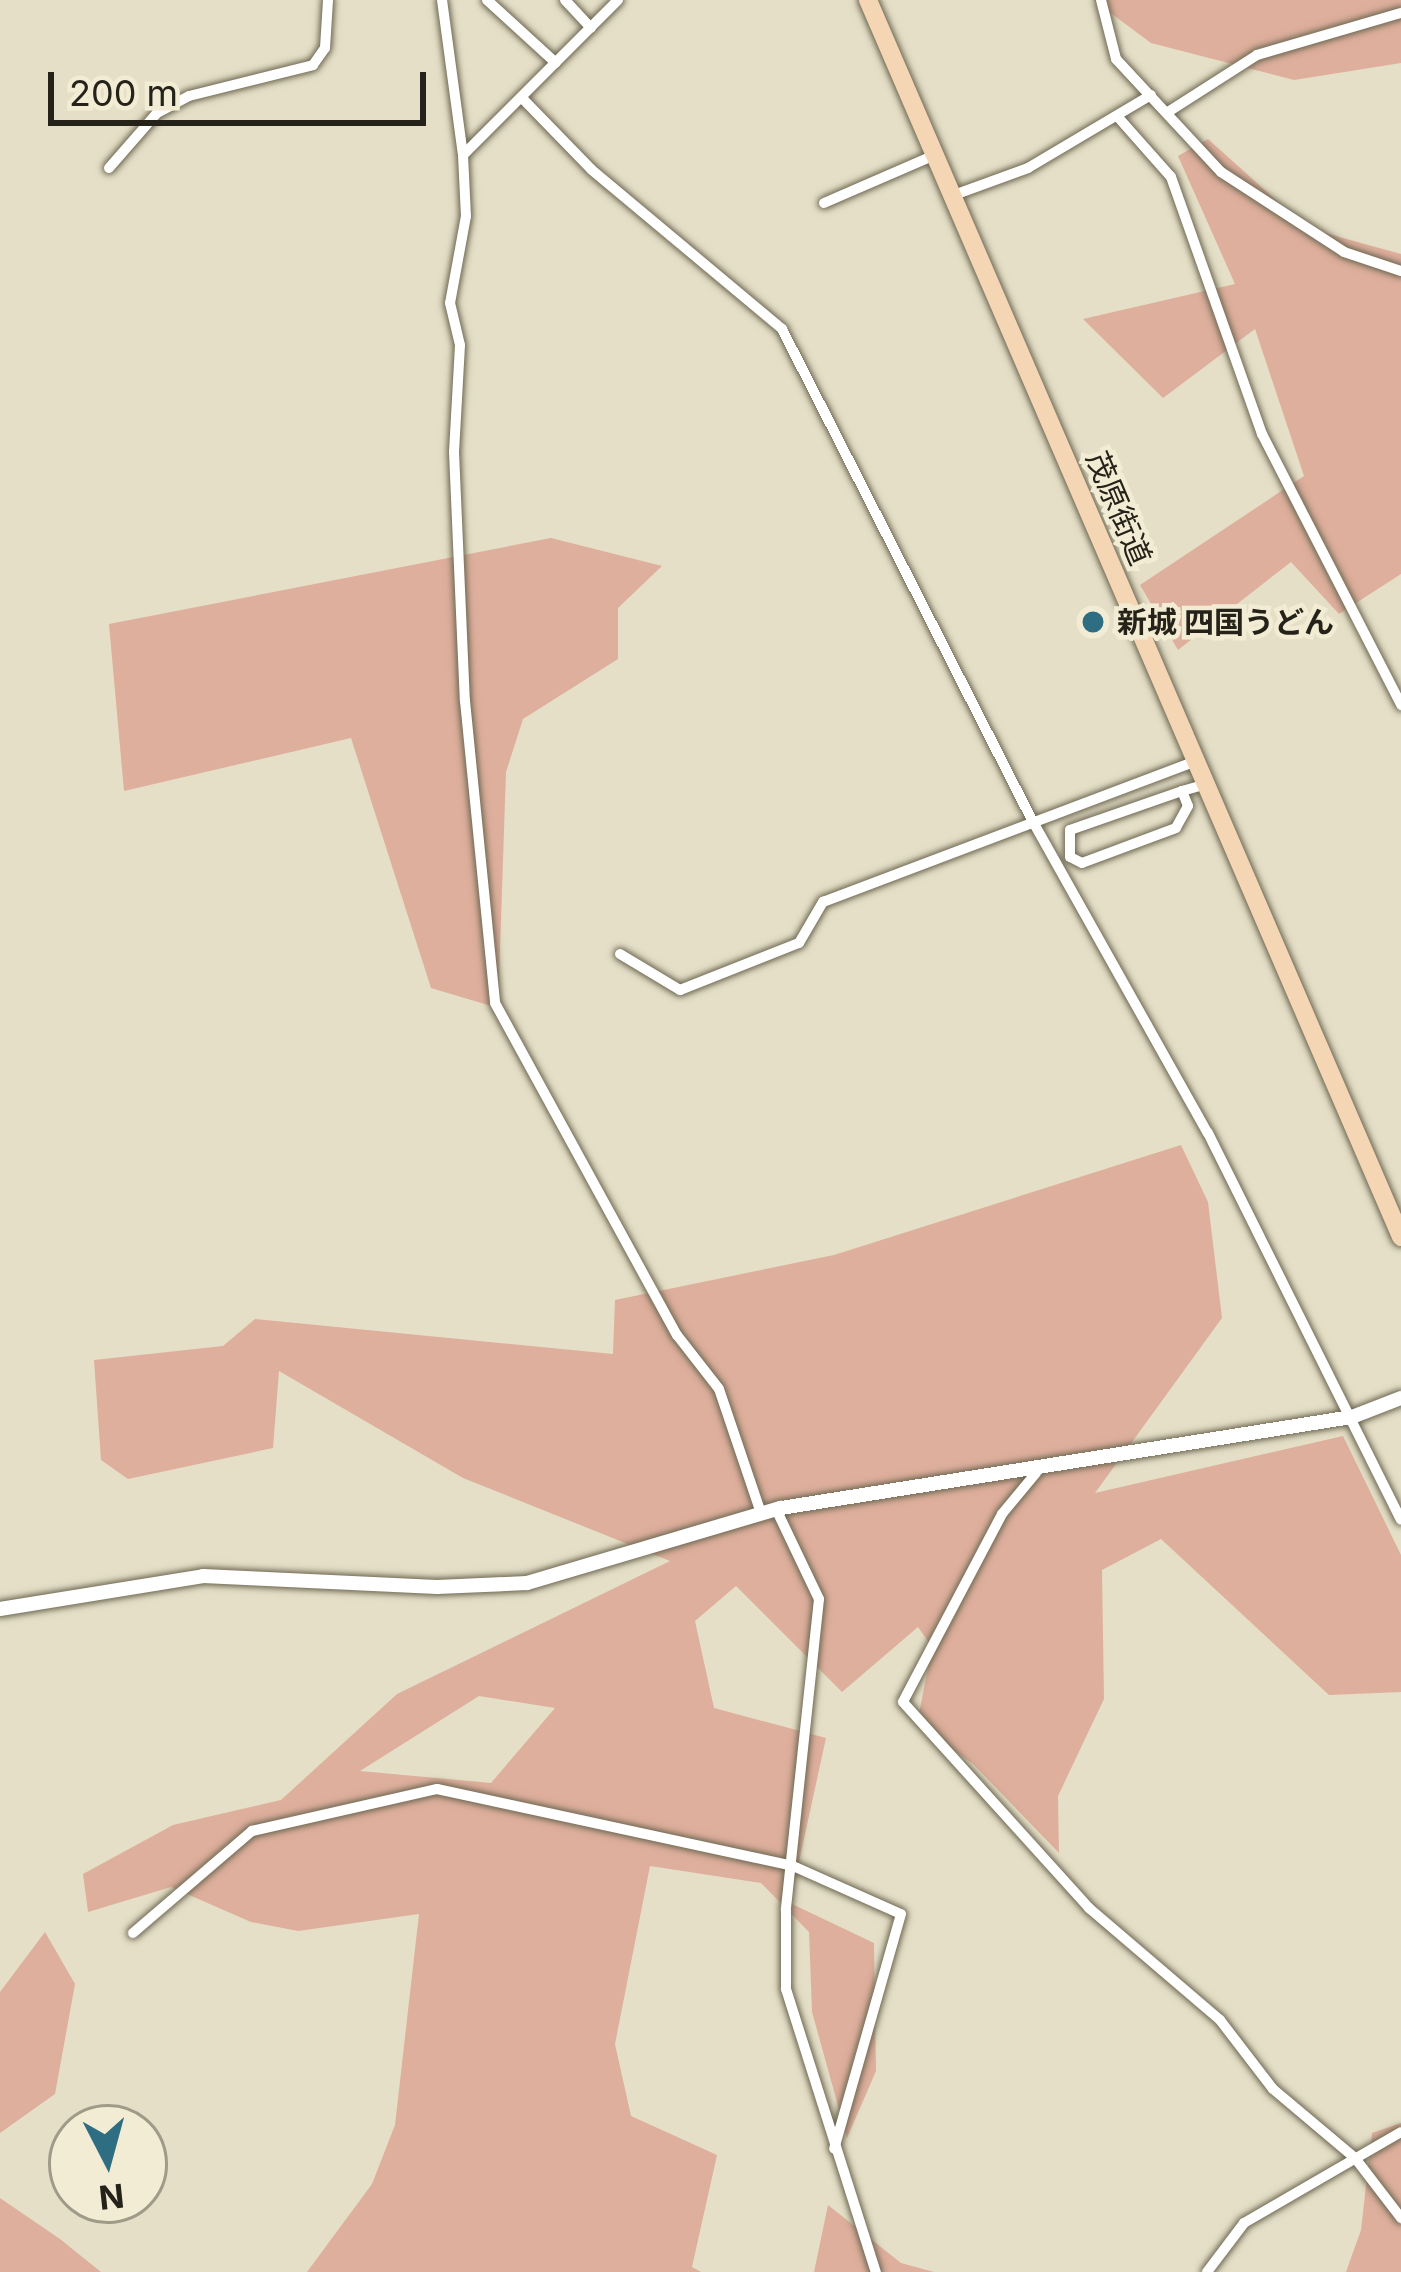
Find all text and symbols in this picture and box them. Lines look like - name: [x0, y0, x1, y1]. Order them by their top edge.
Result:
- scale bar: [54, 48, 432, 122]
- text: 200 m: [69, 71, 178, 115]
- street label: 茂原街道: [1079, 446, 1159, 570]
- place label: 新城 四国うどん: [1117, 604, 1334, 640]
- marker: 新城 四国うどん: [1080, 609, 1106, 635]
- north arrow: [48, 2104, 168, 2224]
- text: N: [97, 2176, 126, 2218]

